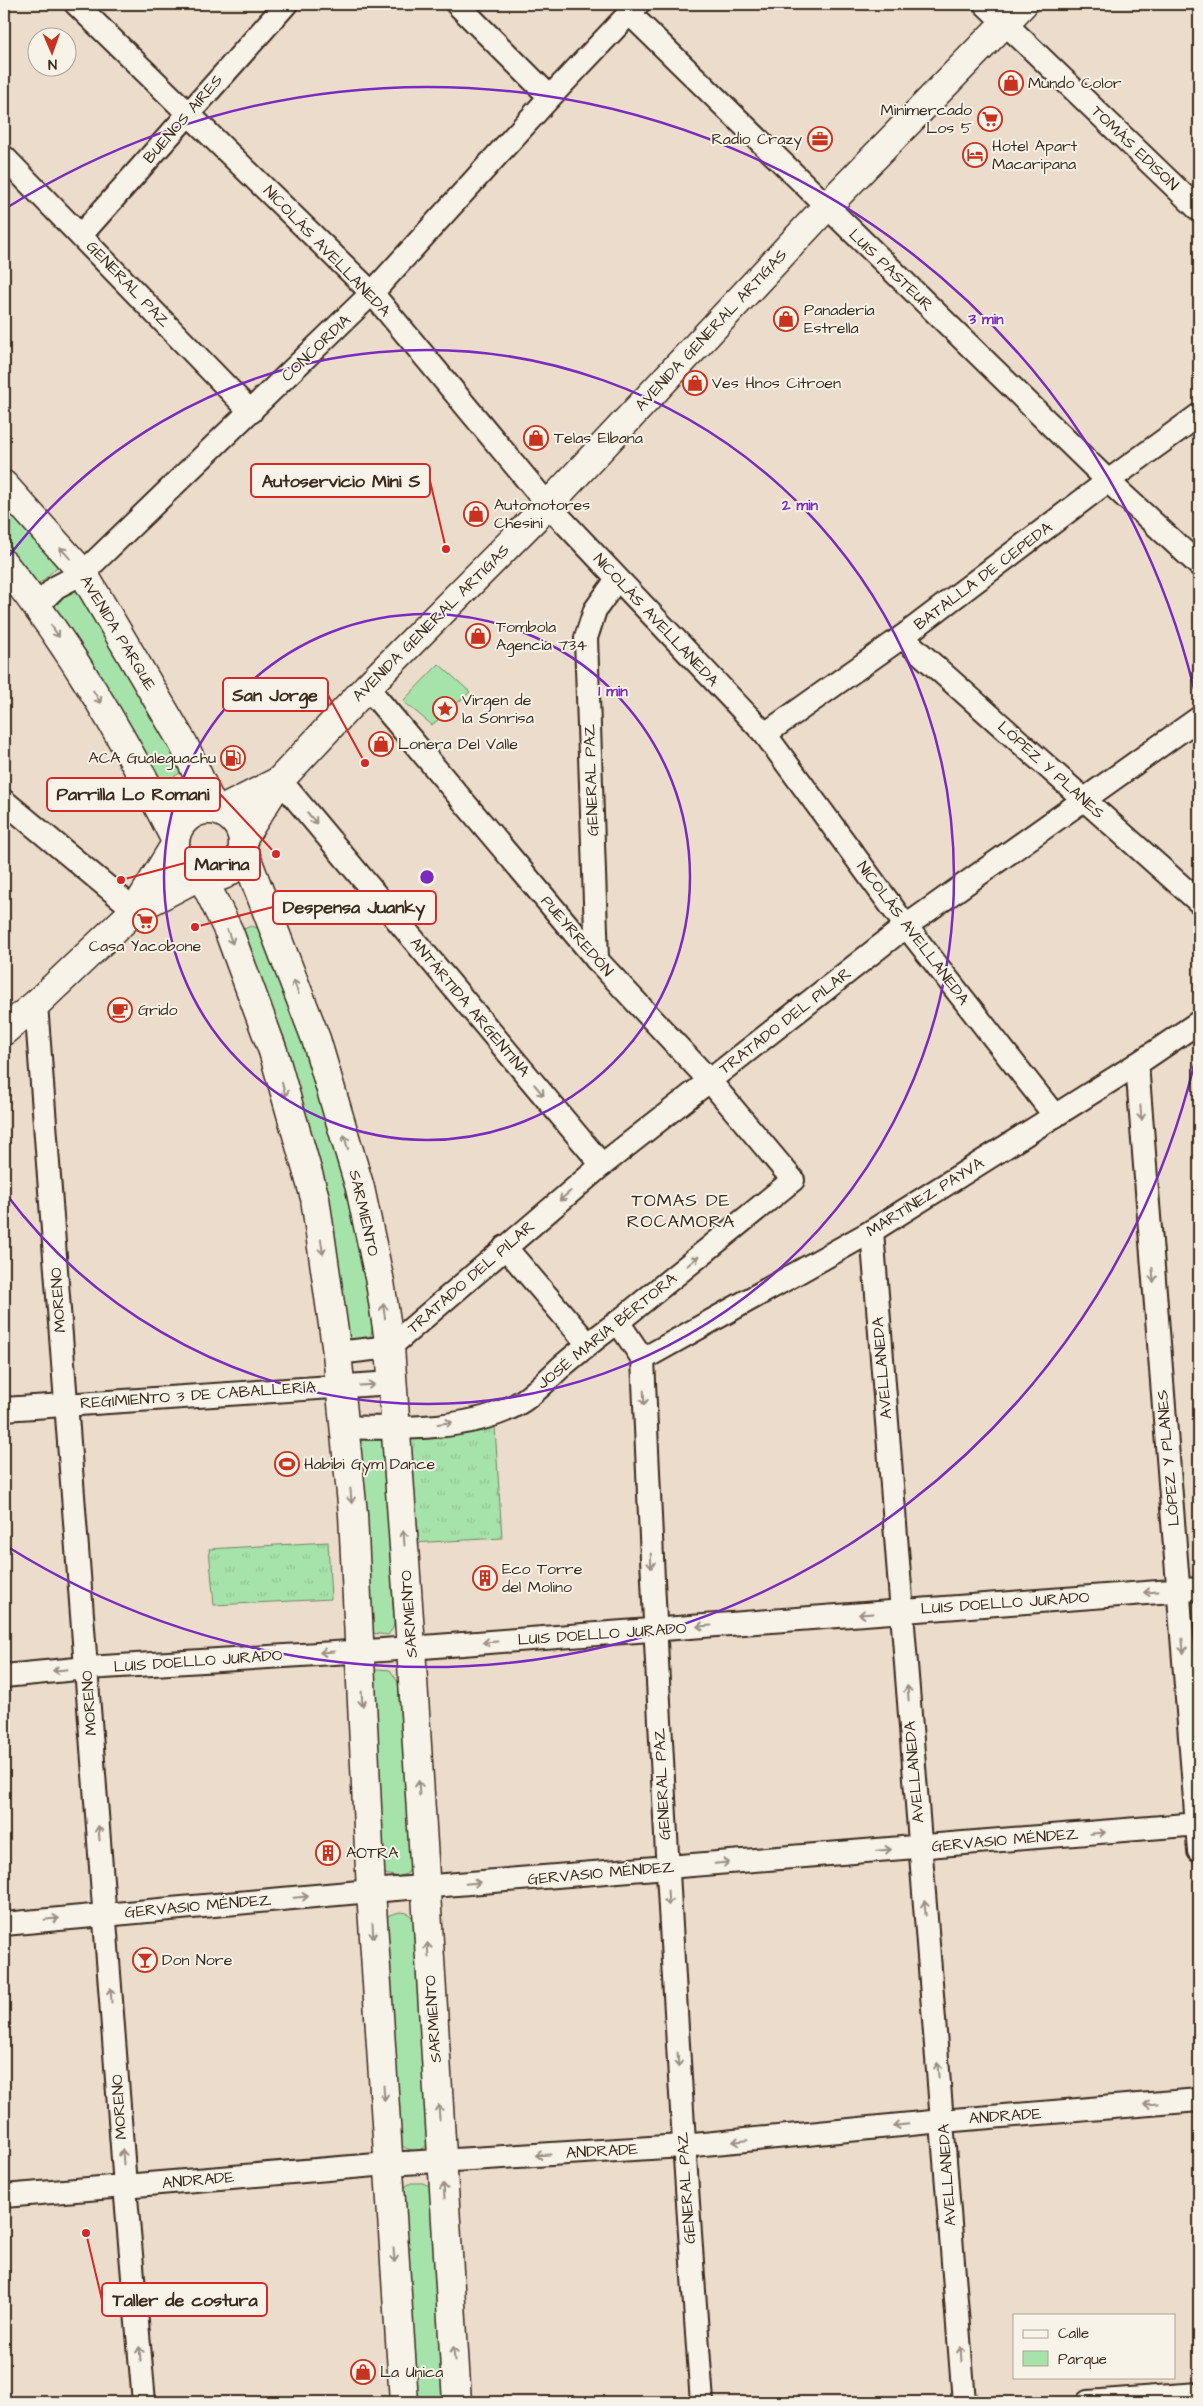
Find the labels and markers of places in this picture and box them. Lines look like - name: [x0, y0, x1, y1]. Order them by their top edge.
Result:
- shop icon: Mundo Color: [998, 70, 1024, 96]
- place label: Mundo Color: [1028, 72, 1122, 94]
- place label: Minimercado Los 5: [881, 99, 973, 139]
- supermarket icon: Minimercado Los 5: [977, 106, 1003, 132]
- office icon: Radio Crazy: [807, 126, 833, 152]
- place label: Radio Crazy: [711, 128, 802, 151]
- place label: Hotel Apart Macaripana: [992, 135, 1078, 175]
- hotel icon: Hotel Apart Macaripana: [962, 142, 988, 168]
- place label: Panadería Estrella: [804, 299, 875, 339]
- shop icon: Panadería Estrella: [773, 306, 799, 332]
- shop icon: Ves Hnos Citroen: [682, 370, 708, 396]
- place label: Ves Hnos Citroen: [712, 372, 841, 394]
- shop icon: Telas Elbana: [523, 425, 549, 451]
- place label: Telas Elbana: [554, 427, 643, 449]
- callout: Autoservicio Mini S: [251, 464, 430, 497]
- place label: Automotores Chesini: [494, 494, 590, 534]
- shop icon: Automotores Chesini: [463, 501, 489, 527]
- place label: Tombola Agencia 734: [496, 616, 587, 657]
- shop icon: Tombola Agencia 734: [465, 623, 491, 649]
- callout: San Jorge: [223, 678, 328, 711]
- place label: Virgen de la Sonrisa: [462, 689, 534, 729]
- place icon: Virgen de la Sonrisa: [432, 696, 458, 722]
- shop icon: Lonera Del Valle: [368, 731, 394, 757]
- place label: Lonera Del Valle: [398, 733, 518, 755]
- fuel station icon: ACA Gualeguachu: [220, 745, 246, 771]
- place label: ACA Gualeguachu: [89, 747, 216, 770]
- callout: Parrilla Lo Romani: [47, 778, 220, 811]
- callout: Marina: [185, 847, 260, 880]
- centre of rings: [418, 868, 436, 886]
- callout: Despensa Juanky: [273, 891, 436, 924]
- supermarket icon: Casa Yacobone: [132, 908, 158, 934]
- place label: Casa Yacobone: [89, 935, 202, 957]
- cafe icon: Grido: [107, 997, 133, 1023]
- place label: Grido: [138, 999, 178, 1021]
- sports icon: Habibi Gym Dance: [274, 1451, 300, 1477]
- place label: Habibi Gym Dance: [304, 1453, 435, 1476]
- place label: Eco Torre del Molino: [502, 1558, 583, 1598]
- building icon: Eco Torre del Molino: [472, 1565, 498, 1591]
- building icon: AOTRA: [315, 1840, 341, 1866]
- place label: AOTRA: [346, 1842, 399, 1864]
- bar icon: Don Nore: [132, 1947, 158, 1973]
- place label: Don Nore: [162, 1949, 233, 1971]
- callout: Taller de costura: [102, 2283, 267, 2316]
- shop icon: La Unica: [350, 2359, 376, 2385]
- place label: La Unica: [380, 2361, 443, 2383]

